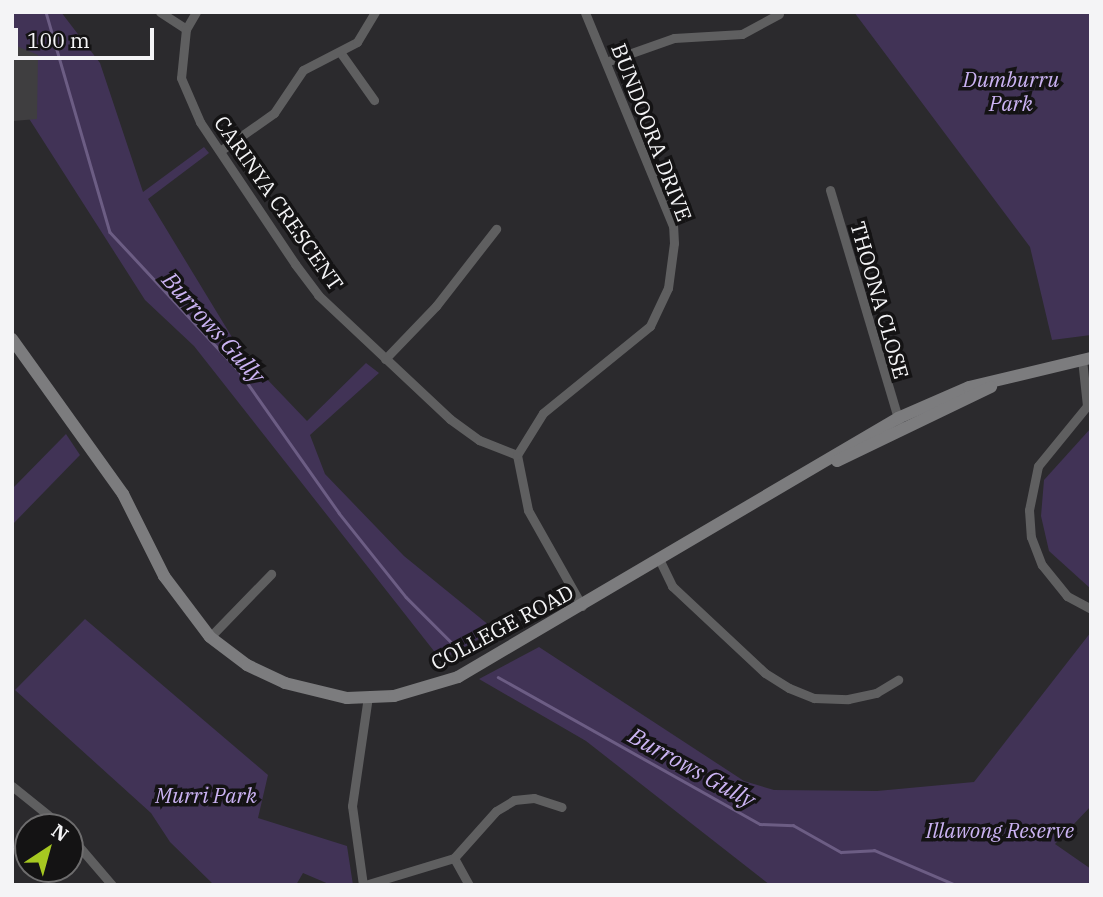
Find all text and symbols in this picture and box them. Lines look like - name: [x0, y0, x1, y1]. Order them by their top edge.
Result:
- scale bar: [18, 14, 158, 58]
- text: 100 m: [27, 26, 90, 54]
- street label: BUNDOORA DRIVE: [606, 40, 698, 224]
- park label: Dumburru Park: [963, 66, 1059, 116]
- street label: CARINYA CRESCENT: [209, 111, 349, 295]
- street label: THOONA CLOSE: [845, 218, 915, 382]
- water label: Burrows Gully: [157, 266, 271, 388]
- street label: COLLEGE ROAD: [426, 579, 578, 675]
- water label: Burrows Gully: [624, 721, 760, 813]
- park label: Murri Park: [155, 782, 257, 808]
- north arrow: [14, 813, 84, 883]
- park label: Illawong Reserve: [926, 817, 1074, 843]
- text: N: [47, 819, 73, 847]

